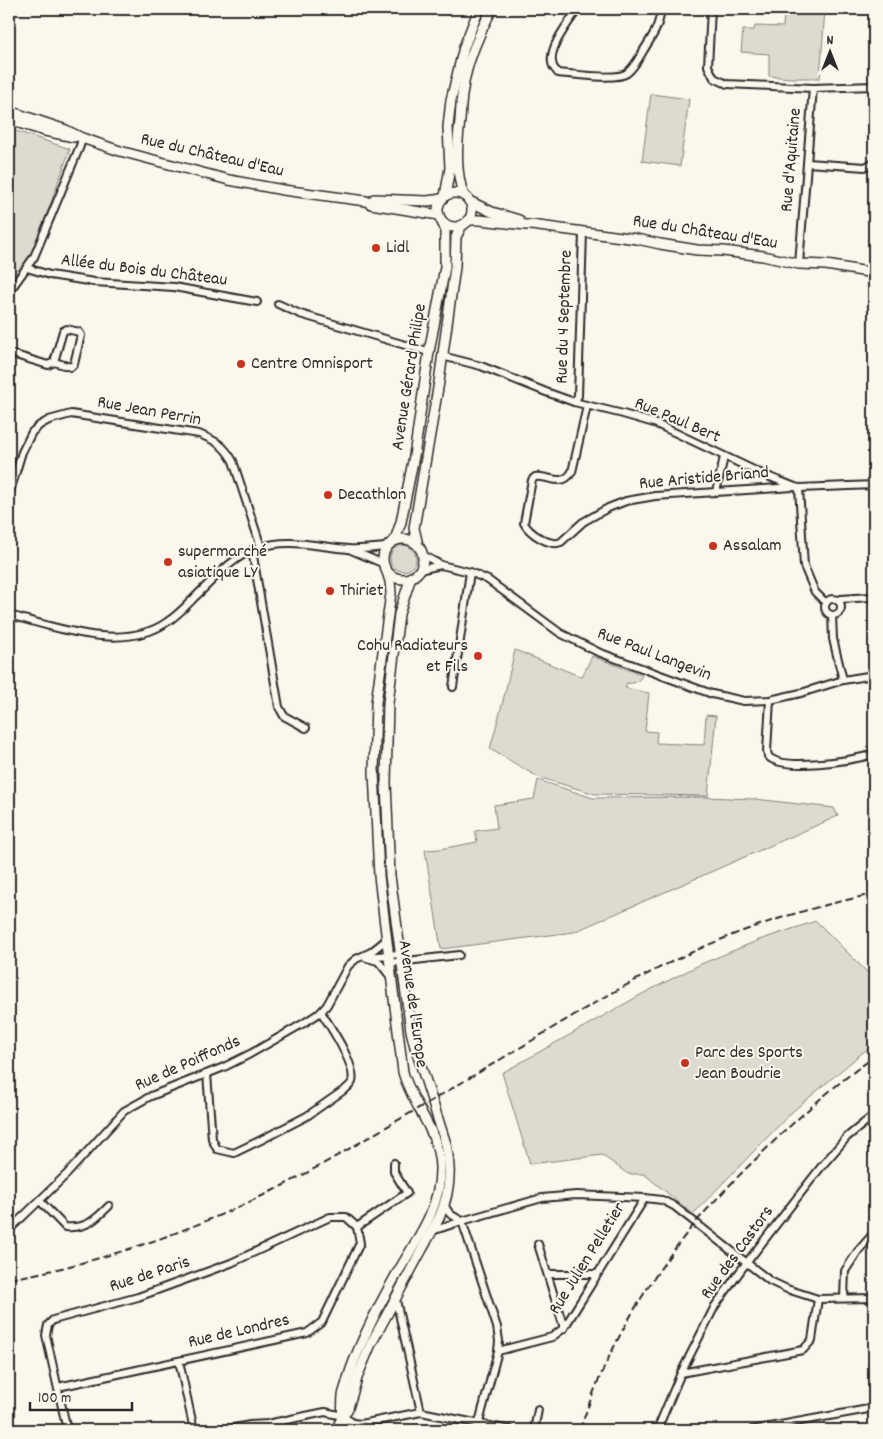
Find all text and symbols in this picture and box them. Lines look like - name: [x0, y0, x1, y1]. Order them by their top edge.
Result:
- north arrow: [806, 28, 856, 78]
- text: N: [827, 31, 834, 51]
- street label: Rue d'Aquitaine: [775, 107, 809, 213]
- street label: Rue du Château d'Eau: [138, 127, 286, 185]
- street label: Rue du Château d'Eau: [631, 209, 779, 257]
- place label: Lidl: [386, 236, 410, 261]
- marker: Lidl: [370, 242, 382, 254]
- street label: Allée du Bois du Château: [59, 248, 229, 294]
- street label: Rue du 4 Septembre: [550, 250, 580, 384]
- street label: Avenue Gérard Philipe: [386, 302, 434, 452]
- place label: Centre Omnisport: [251, 352, 373, 377]
- marker: Centre Omnisport: [235, 358, 247, 370]
- street label: Rue Jean Perrin: [95, 391, 203, 433]
- street label: Rue Paul Bert: [630, 392, 724, 450]
- street label: Rue Aristide Briand: [638, 461, 770, 497]
- place label: Decathlon: [338, 483, 406, 508]
- marker: Decathlon: [322, 489, 334, 501]
- place label: Assalam: [723, 534, 782, 559]
- place label: supermarché asiatique LY: [178, 540, 267, 586]
- marker: Assalam: [707, 540, 719, 552]
- marker: supermarché asiatique LY: [162, 556, 174, 568]
- place label: Thiriet: [340, 579, 384, 604]
- marker: Thiriet: [324, 585, 336, 597]
- street label: Rue Paul Langevin: [593, 622, 715, 688]
- place label: Cohu Radiateurs et Fils: [357, 634, 468, 680]
- marker: Cohu Radiateurs et Fils: [472, 650, 484, 662]
- street label: Avenue de l'Europe: [391, 939, 433, 1069]
- street label: Rue de Poiffonds: [131, 1030, 245, 1098]
- place label: Parc des Sports Jean Boudrie: [695, 1041, 803, 1087]
- marker: Parc des Sports Jean Boudrie: [679, 1057, 691, 1069]
- street label: Rue Julien Pelletier: [544, 1198, 633, 1320]
- street label: Rue des Castors: [695, 1201, 781, 1305]
- street label: Rue de Paris: [107, 1250, 193, 1300]
- street label: Rue de Londres: [186, 1308, 292, 1356]
- scale bar: [30, 1379, 132, 1411]
- text: 100 m: [38, 1388, 71, 1410]

